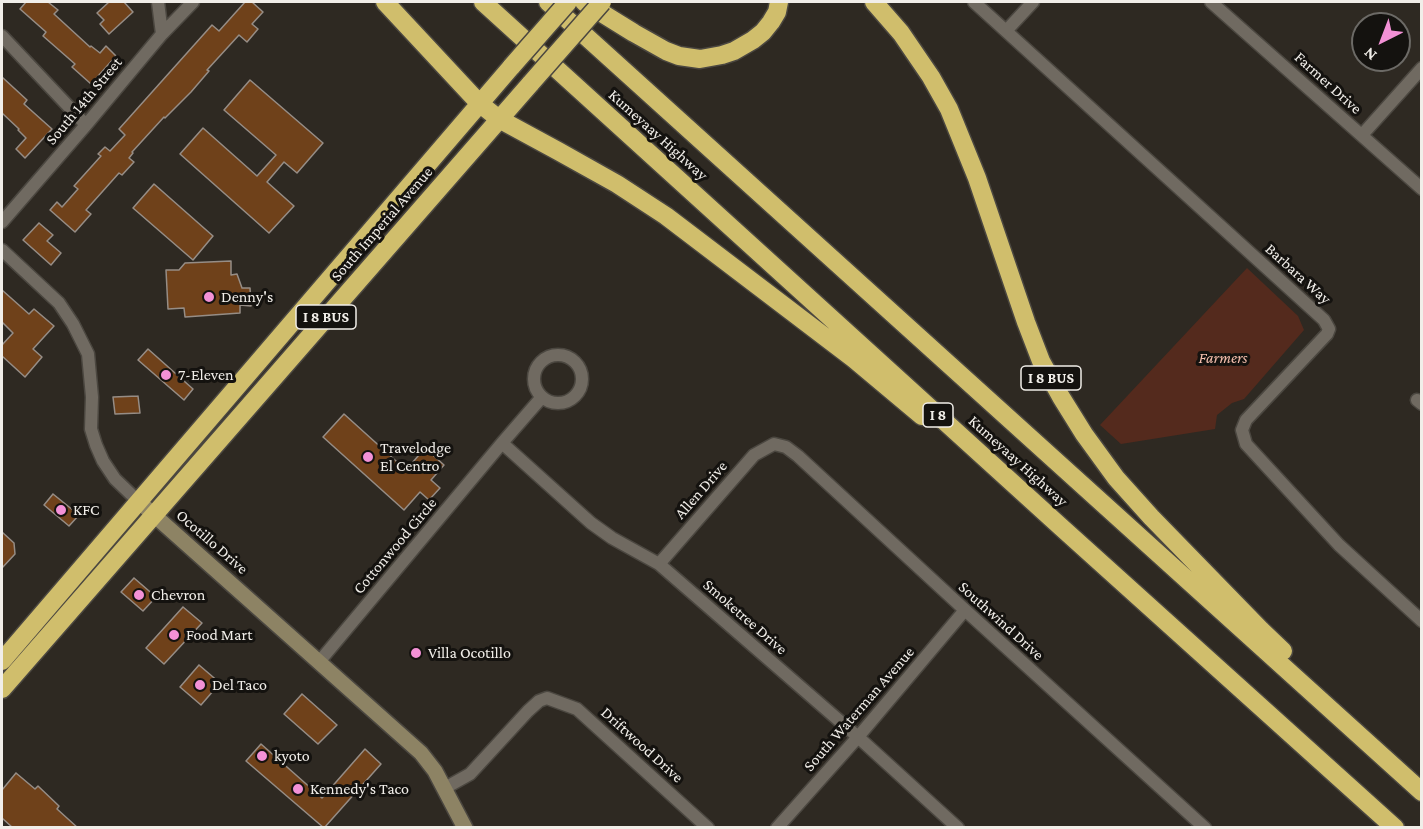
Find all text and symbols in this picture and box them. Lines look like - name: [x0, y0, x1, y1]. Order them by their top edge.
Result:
- north arrow: [1351, 12, 1411, 72]
- text: N: [1360, 44, 1380, 64]
- street label: Farmer Drive: [1290, 48, 1366, 118]
- street label: South 14th Street: [42, 53, 126, 149]
- street label: Kumeyaay Highway: [604, 85, 712, 185]
- street label: South Imperial Avenue: [327, 163, 437, 285]
- street label: Barbara Way: [1261, 239, 1335, 309]
- place label: Denny's: [221, 287, 273, 307]
- marker: Denny's: [202, 290, 216, 304]
- road number: I 8 BUS: [296, 305, 356, 329]
- park label: Farmers: [1199, 348, 1247, 368]
- place label: 7-Eleven: [178, 365, 234, 385]
- road number: I 8 BUS: [1021, 366, 1081, 390]
- marker: 7-Eleven: [159, 368, 173, 382]
- road number: I 8: [923, 403, 953, 427]
- street label: Kumeyaay Highway: [964, 411, 1072, 511]
- place label: Travelodge El Centro: [380, 438, 451, 476]
- marker: Travelodge El Centro: [361, 450, 375, 464]
- street label: Allen Drive: [670, 457, 732, 523]
- street label: Cottonwood Circle: [349, 494, 441, 598]
- place label: KFC: [73, 500, 99, 520]
- marker: KFC: [54, 503, 68, 517]
- street label: Ocotillo Drive: [172, 506, 252, 578]
- street label: Smoketree Drive: [699, 575, 791, 659]
- street label: Southwind Drive: [954, 578, 1048, 664]
- place label: Chevron: [151, 585, 205, 605]
- marker: Chevron: [132, 588, 146, 602]
- place label: Food Mart: [186, 625, 252, 645]
- marker: Food Mart: [167, 628, 181, 642]
- place label: Villa Ocotillo: [428, 643, 511, 663]
- street label: South Waterman Avenue: [800, 643, 918, 775]
- marker: Villa Ocotillo: [409, 646, 423, 660]
- place label: Del Taco: [212, 675, 267, 695]
- marker: Del Taco: [193, 678, 207, 692]
- street label: Driftwood Drive: [597, 703, 687, 787]
- place label: kyoto: [274, 746, 310, 766]
- marker: kyoto: [255, 749, 269, 763]
- place label: Kennedy's Taco: [310, 779, 409, 799]
- marker: Kennedy's Taco: [291, 782, 305, 796]

